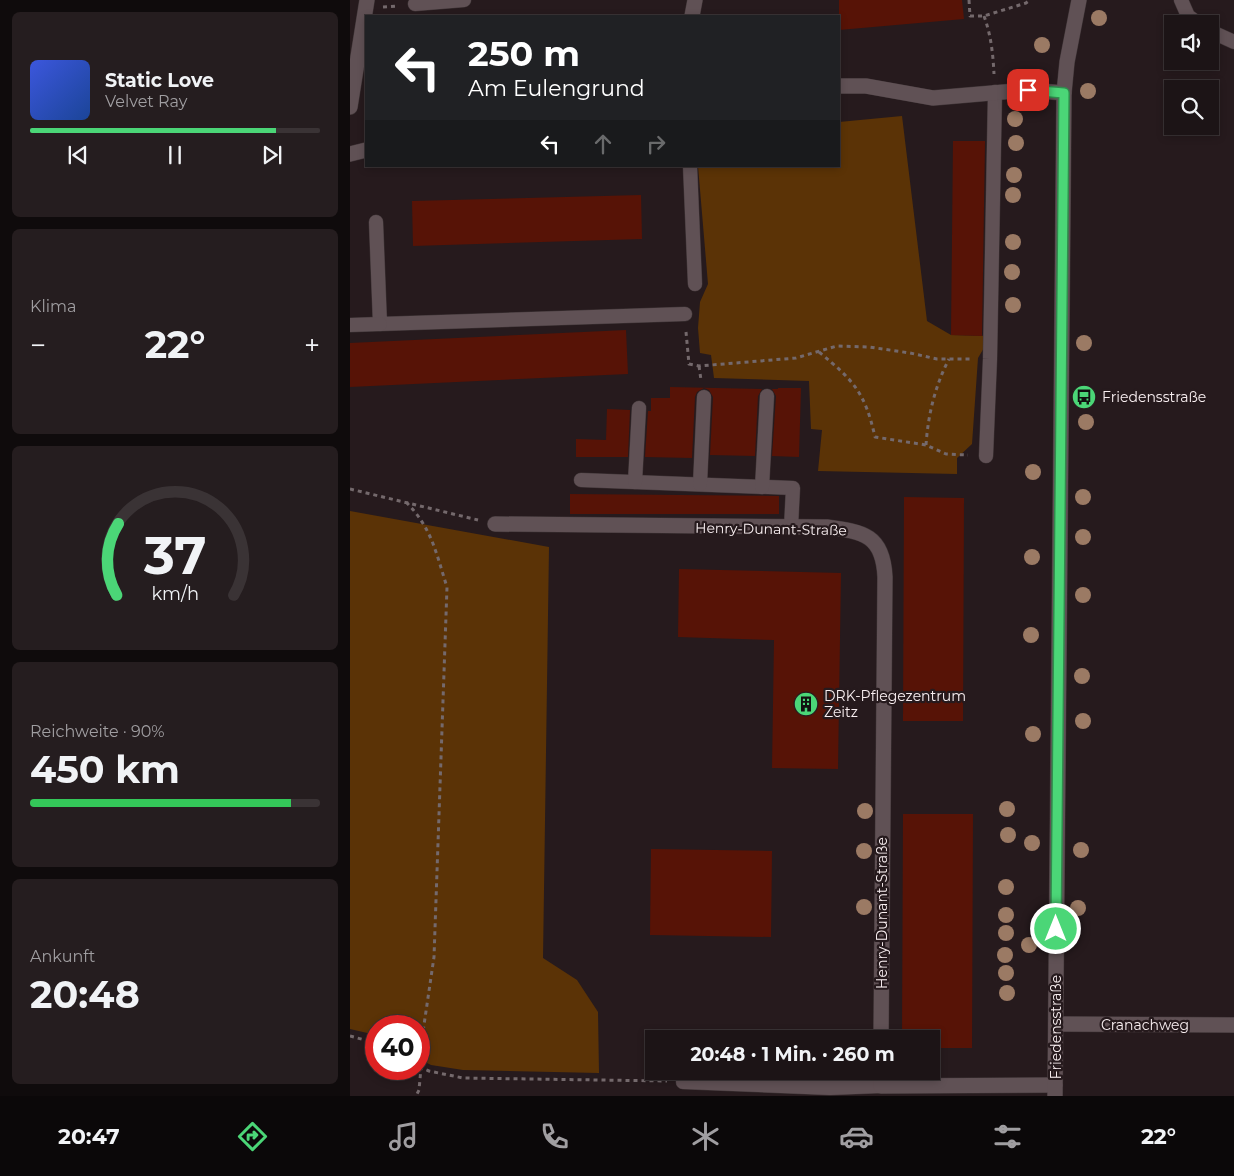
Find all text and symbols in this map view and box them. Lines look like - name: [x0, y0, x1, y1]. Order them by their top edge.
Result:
- map controls: [1164, 15, 1219, 135]
- button: sound: [1164, 15, 1219, 70]
- text: 250 m: [468, 32, 580, 75]
- icon: left: [385, 35, 450, 100]
- text: Static Love: [105, 69, 214, 92]
- pin: [1007, 69, 1049, 111]
- text: Am Eulengrund: [468, 75, 645, 102]
- icon: arrive: [1014, 76, 1042, 104]
- button: search: [1164, 80, 1219, 135]
- text: Velvet Ray: [105, 92, 187, 111]
- icon: left: [536, 130, 564, 158]
- icon: ahead: [589, 130, 617, 158]
- icon: right: [642, 130, 670, 158]
- icon: previous: [64, 141, 92, 169]
- icon: pause: [161, 141, 189, 169]
- icon: next: [258, 141, 286, 169]
- text: Klima: [30, 297, 76, 316]
- text: 22°: [145, 321, 205, 368]
- text: −: [30, 328, 46, 362]
- text: +: [304, 328, 320, 362]
- bus stop icon: Friedensstraße: [1071, 384, 1097, 410]
- place label: Friedensstraße: [1102, 388, 1206, 406]
- street label: Henry-Dunant-Straße: [695, 519, 847, 539]
- text: 37: [143, 524, 206, 587]
- text: km/h: [151, 583, 199, 604]
- place label: DRK-Pflegezentrum Zeitz: [824, 687, 966, 721]
- building icon: DRK-Pflegezentrum Zeitz: [793, 691, 819, 717]
- text: Reichweite · 90%: [30, 722, 165, 741]
- text: 450 km: [30, 746, 180, 793]
- street label: Henry-Dunant-Straße: [873, 837, 891, 989]
- position arrow: [1029, 902, 1081, 954]
- text: Ankunft: [30, 947, 95, 966]
- text: 20:48: [30, 971, 140, 1018]
- street label: Friedensstraße: [1047, 975, 1065, 1079]
- speed limit sign: 40: [365, 1015, 430, 1080]
- street label: Cranachweg: [1101, 1016, 1189, 1034]
- text: 20:48 · 1 Min. · 260 m: [690, 1043, 895, 1066]
- icon: directions: [235, 1119, 270, 1154]
- icon: music: [386, 1119, 421, 1154]
- icon: phone: [537, 1119, 572, 1154]
- icon: climate: [688, 1119, 723, 1154]
- icon: car: [839, 1119, 874, 1154]
- icon: filters: [990, 1119, 1025, 1154]
- text: 20:47: [58, 1123, 120, 1150]
- text: 22°: [1141, 1123, 1176, 1150]

